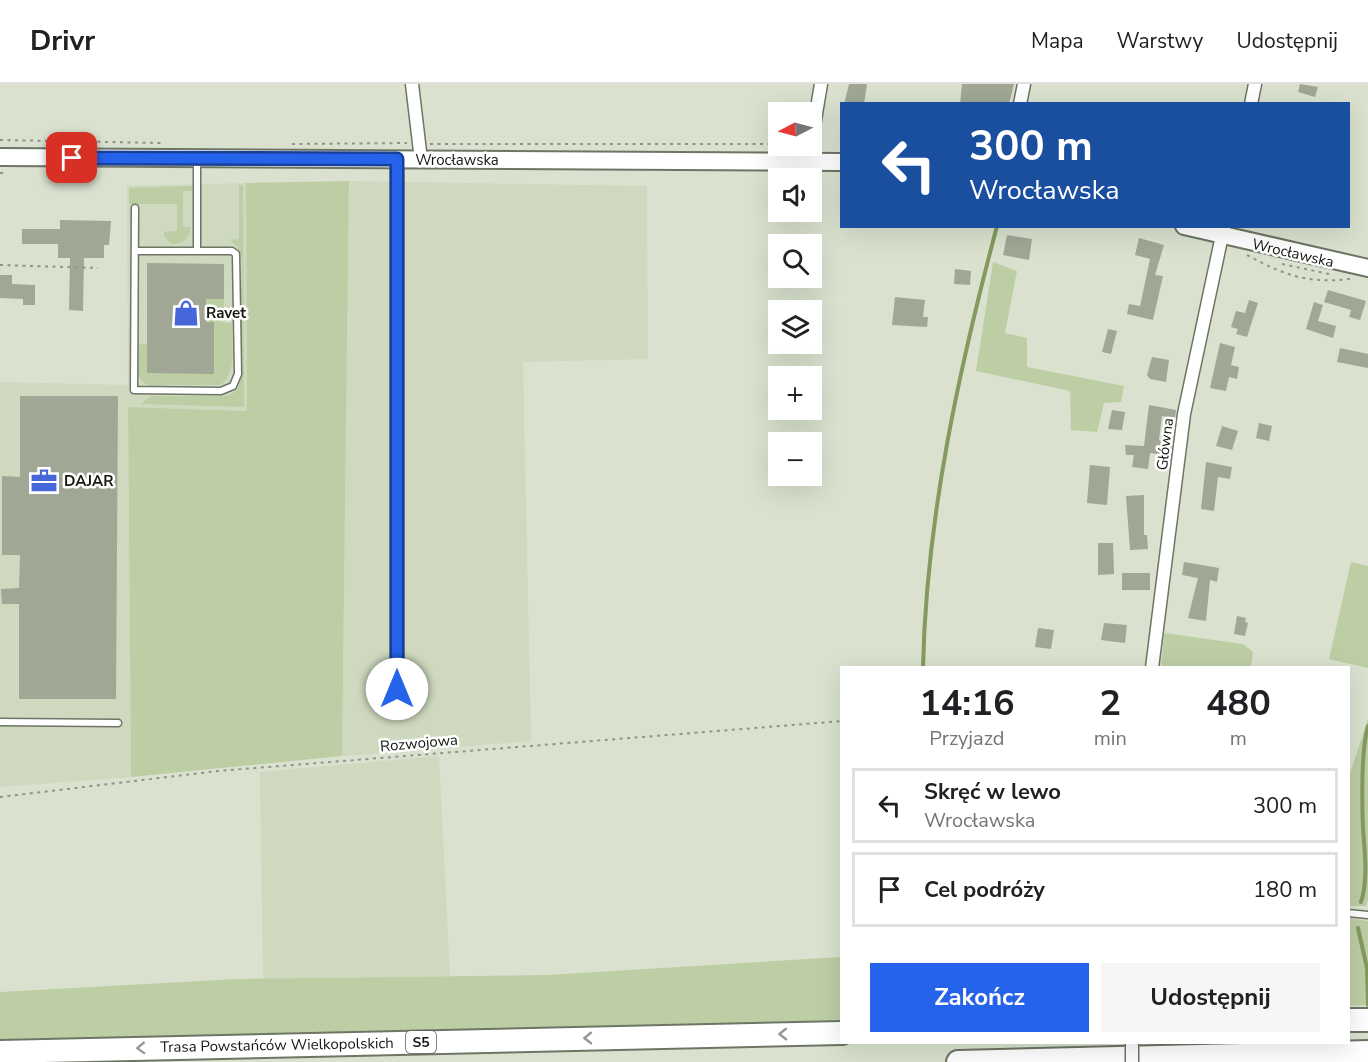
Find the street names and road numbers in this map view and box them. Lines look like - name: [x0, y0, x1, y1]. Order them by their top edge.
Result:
- street label: Wrocławska: [415, 150, 499, 170]
- street label: Wrocławska: [1250, 234, 1336, 272]
- street label: Główna: [1152, 417, 1178, 471]
- street label: Rozwojowa: [379, 730, 459, 756]
- road number: S5: [406, 1031, 436, 1053]
- street label: Trasa Powstańców Wielkopolskich: [160, 1033, 394, 1057]

